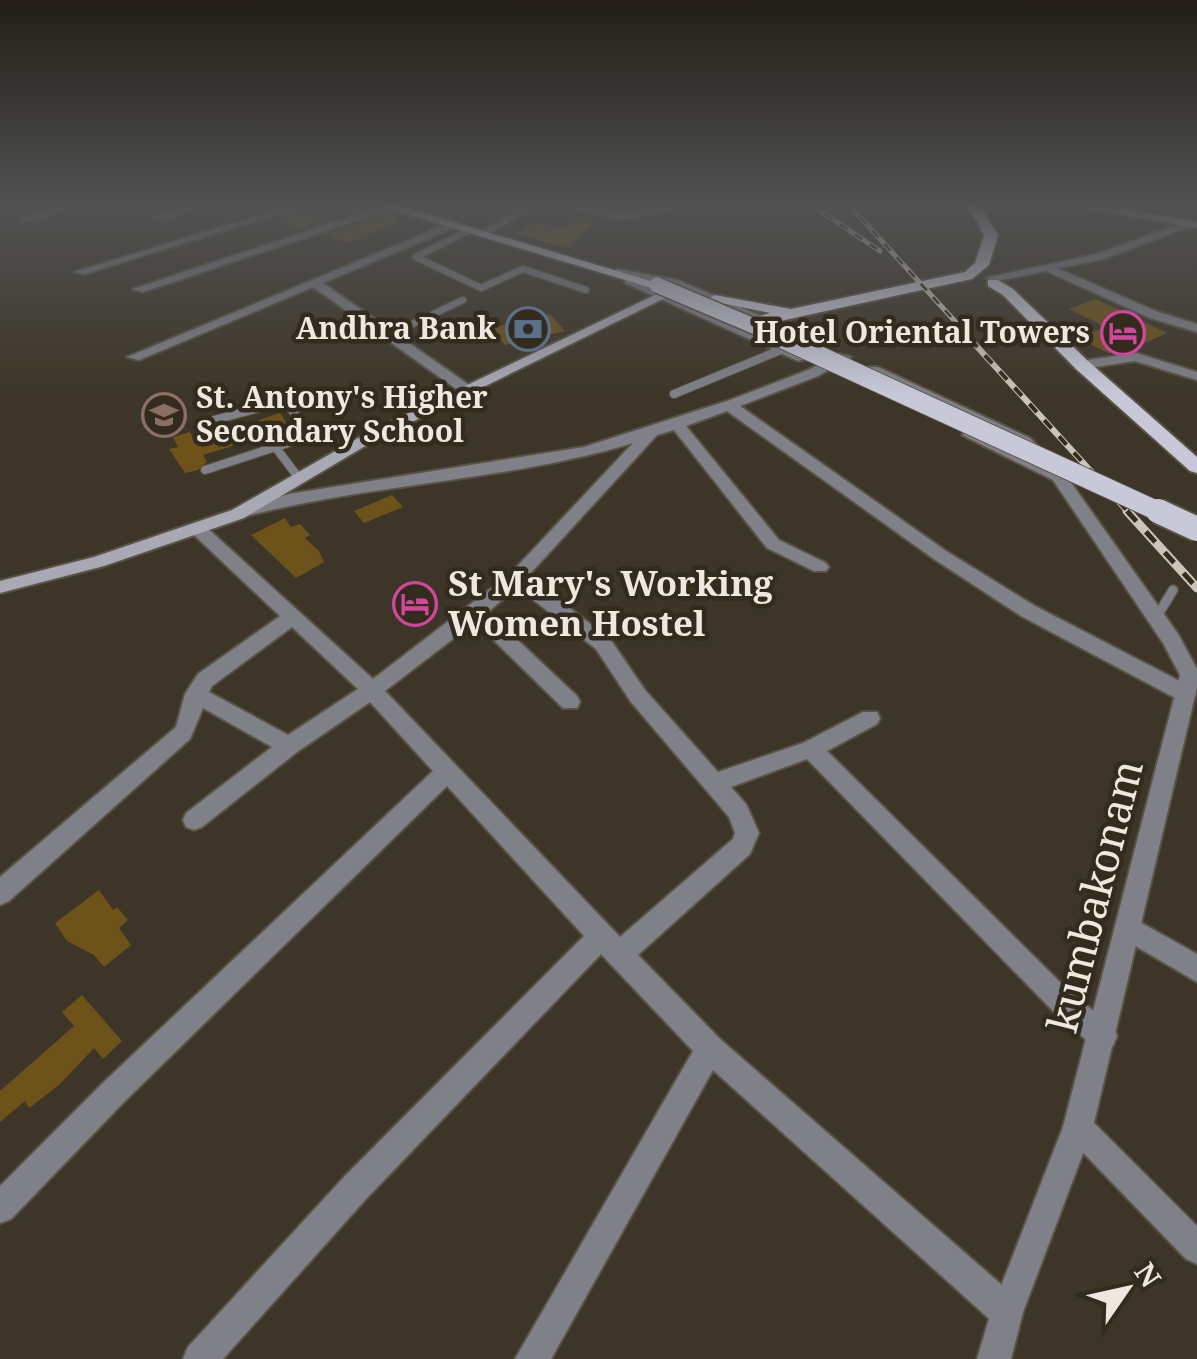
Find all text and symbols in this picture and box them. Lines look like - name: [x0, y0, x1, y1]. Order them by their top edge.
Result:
- bank icon: Andhra Bank: [505, 306, 551, 352]
- place label: Andhra Bank: [296, 307, 497, 348]
- hotel icon: Hotel Oriental Towers: [1100, 310, 1146, 356]
- place label: Hotel Oriental Towers: [754, 311, 1090, 352]
- place label: St. Antony's Higher Secondary School: [196, 376, 488, 451]
- school or university icon: St. Antony's Higher Secondary School: [141, 392, 187, 438]
- place label: St Mary's Working Women Hostel: [448, 559, 774, 646]
- hotel icon: St Mary's Working Women Hostel: [392, 581, 438, 627]
- street label: kumbakonam: [1032, 753, 1155, 1038]
- north arrow: [1077, 1239, 1177, 1339]
- text: N: [1127, 1255, 1170, 1294]

